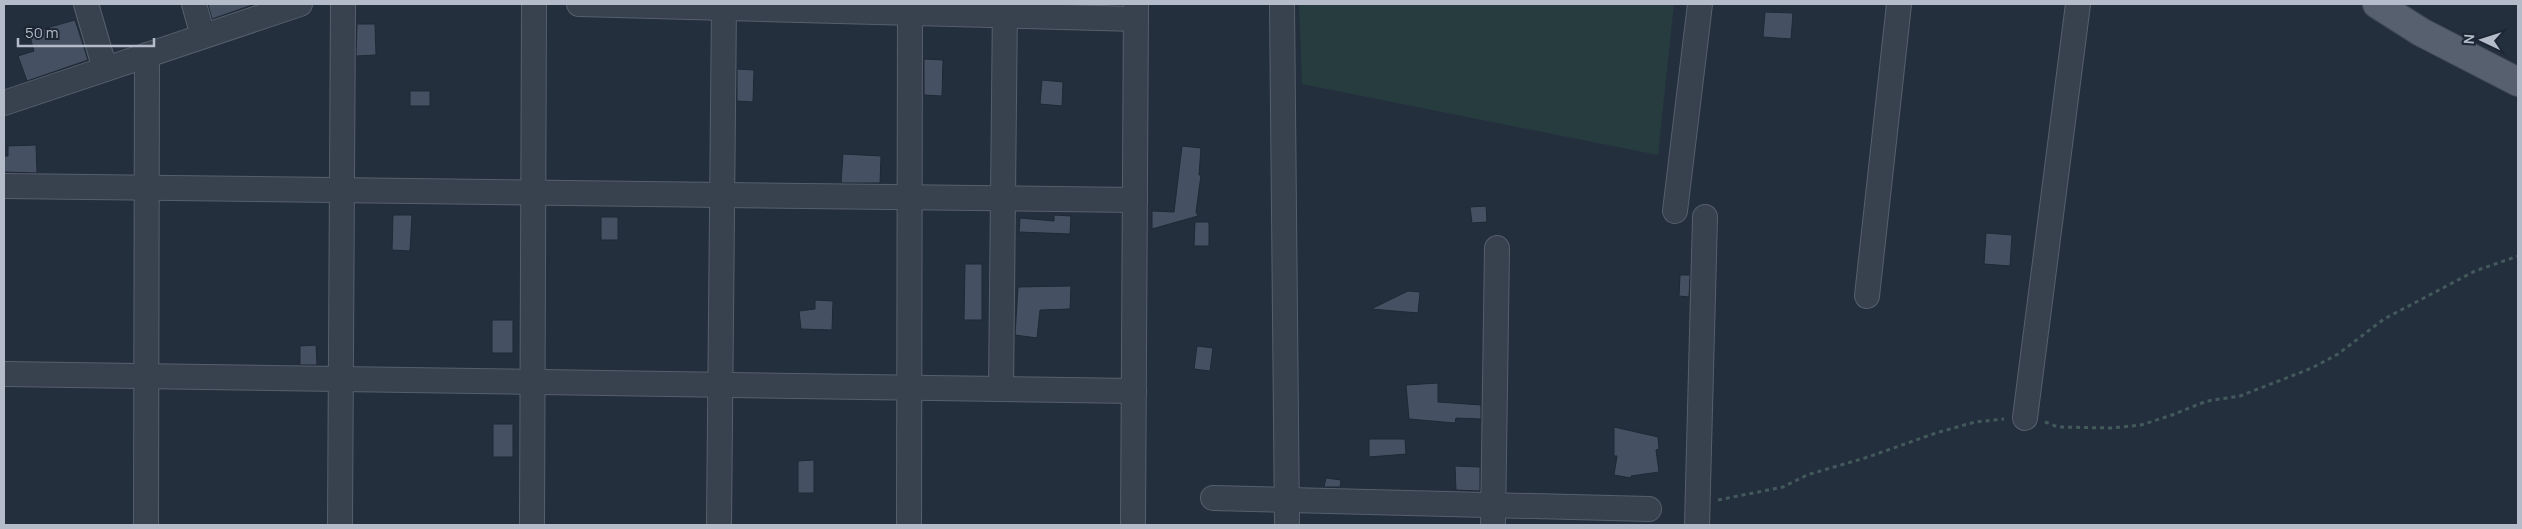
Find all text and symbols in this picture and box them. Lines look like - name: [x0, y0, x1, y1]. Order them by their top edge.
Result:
- scale bar: [18, 15, 154, 47]
- north arrow: [2457, 15, 2507, 65]
- text: 50 m: [25, 22, 59, 43]
- text: N: [2459, 33, 2478, 45]

